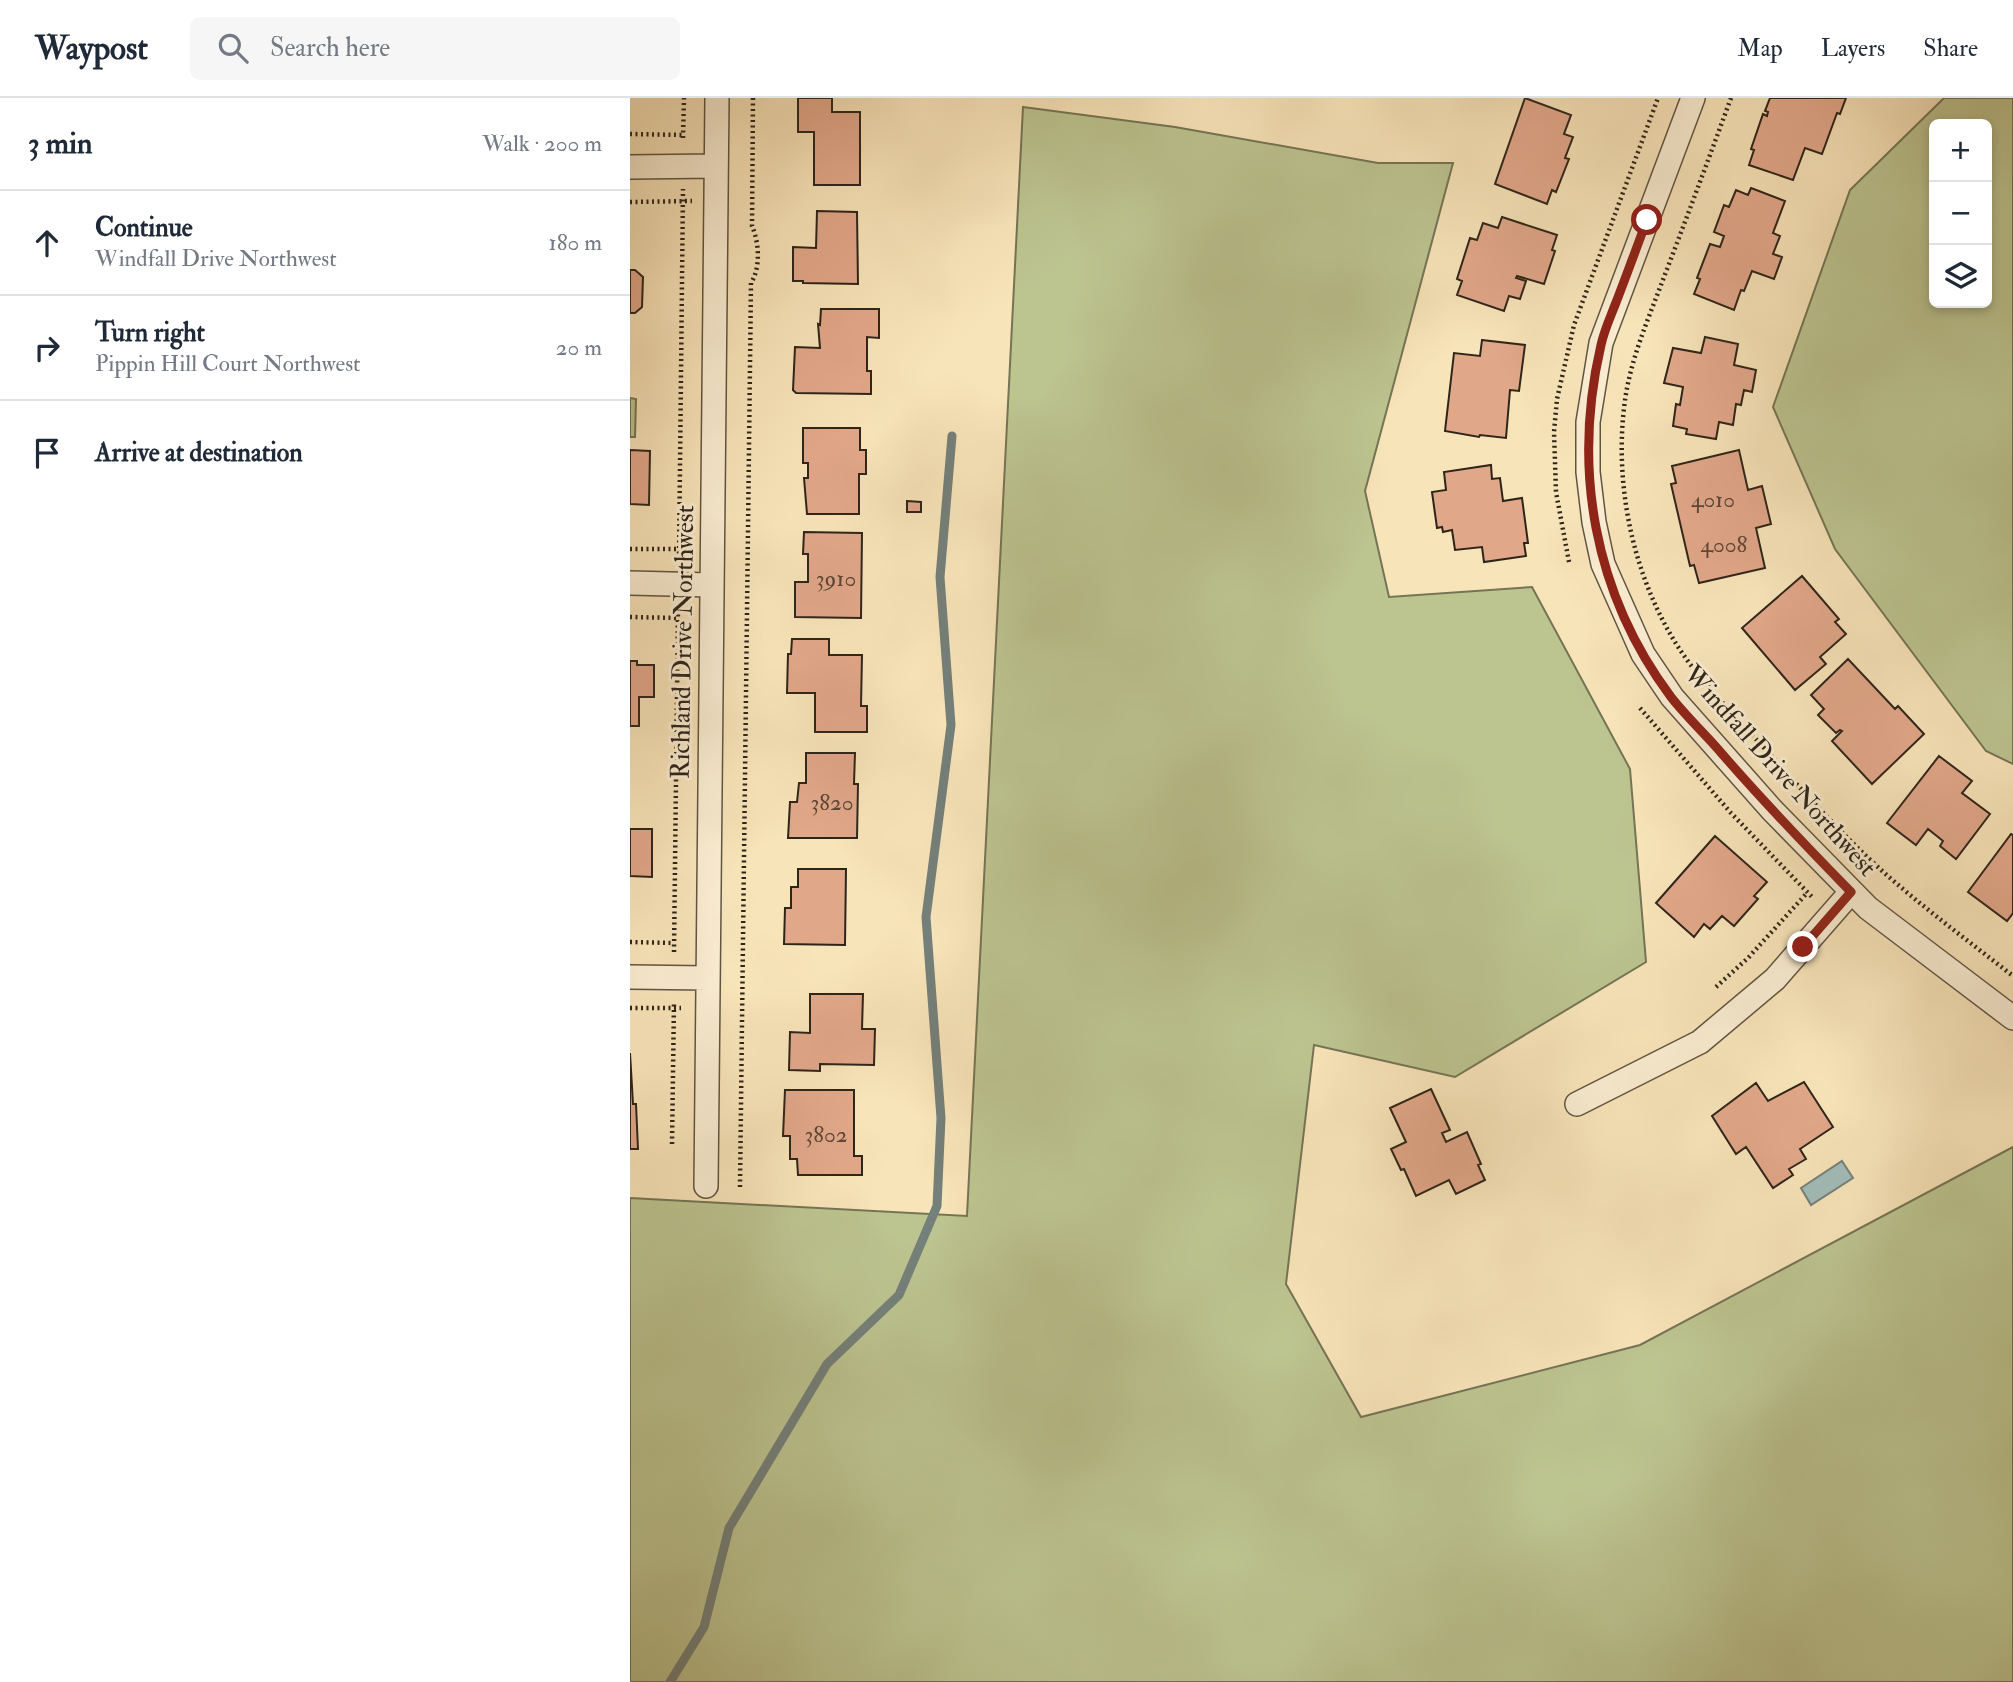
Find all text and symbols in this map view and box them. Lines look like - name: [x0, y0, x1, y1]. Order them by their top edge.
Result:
- search box: [190, 17, 680, 80]
- text: Waypost: [35, 28, 148, 69]
- icon: search: [214, 29, 252, 67]
- text: Search here: [270, 32, 390, 64]
- text: Map: [1738, 33, 1783, 64]
- text: Layers: [1821, 33, 1885, 64]
- text: Share: [1923, 33, 1978, 64]
- map controls: [1929, 119, 1992, 308]
- button: +: [1929, 119, 1992, 182]
- text: 3 min: [28, 125, 93, 162]
- text: Walk · 200 m: [482, 129, 602, 158]
- button: −: [1929, 182, 1992, 245]
- route start: [1631, 204, 1662, 235]
- text: Continue: [95, 212, 193, 244]
- icon: ahead: [28, 224, 66, 262]
- text: 180 m: [549, 228, 602, 257]
- text: Windfall Drive Northwest: [95, 244, 337, 273]
- button: layers: [1929, 245, 1992, 308]
- text: Turn right: [95, 317, 205, 349]
- icon: right: [28, 329, 66, 367]
- text: 20 m: [556, 333, 602, 362]
- text: Pippin Hill Court Northwest: [95, 349, 361, 378]
- icon: arrive: [28, 434, 66, 472]
- text: Arrive at destination: [95, 437, 303, 469]
- house number: 4010: [1691, 485, 1735, 514]
- street label: Richland Drive Northwest: [665, 505, 701, 779]
- house number: 4008: [1701, 530, 1748, 559]
- house number: 3910: [816, 564, 856, 593]
- street label: Windfall Drive Northwest: [1676, 658, 1883, 883]
- house number: 3820: [810, 788, 854, 817]
- route end: [1787, 931, 1818, 962]
- house number: 3802: [804, 1120, 848, 1149]

